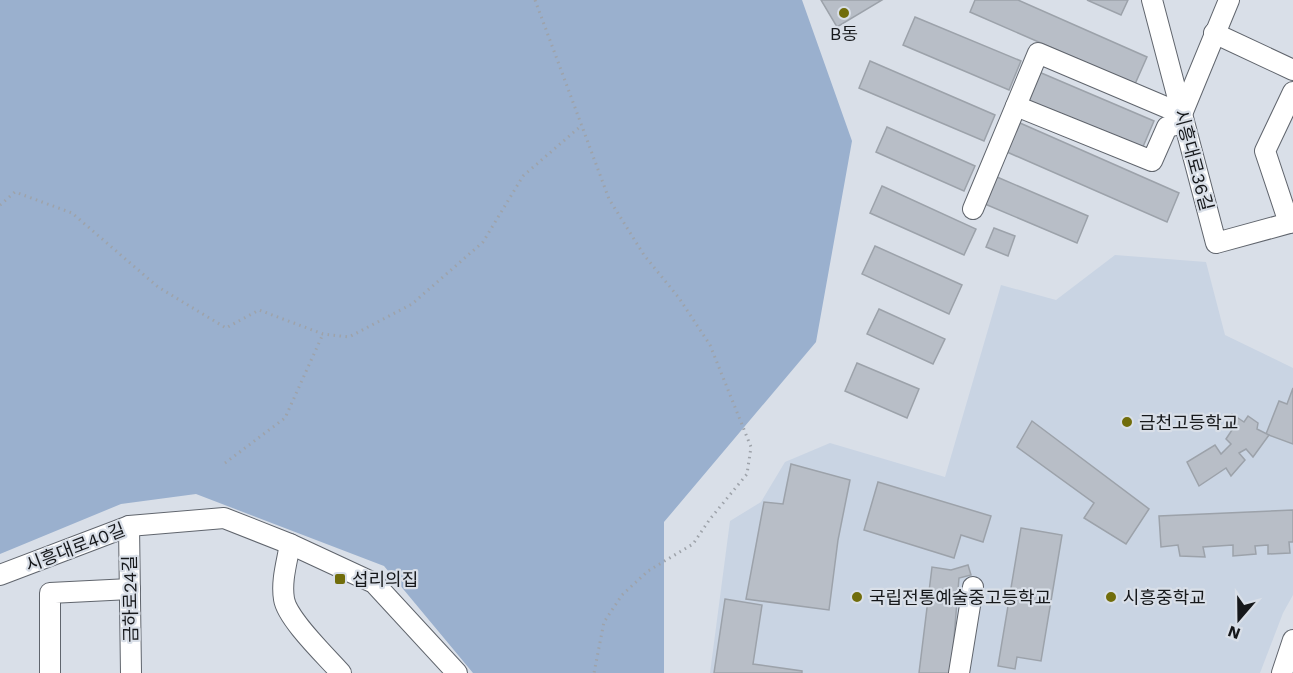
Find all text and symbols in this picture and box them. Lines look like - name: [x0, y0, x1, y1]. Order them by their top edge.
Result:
- marker: B동: [837, 6, 851, 20]
- place label: B동: [830, 23, 858, 44]
- street label: 시흥대로36길: [1170, 107, 1218, 213]
- place label: 금천고등학교: [1139, 412, 1238, 433]
- marker: 금천고등학교: [1120, 415, 1134, 429]
- street label: 시흥대로40길: [22, 518, 128, 576]
- street label: 금하로24길: [119, 555, 141, 643]
- place label: 섭리의집: [352, 569, 418, 590]
- marker: 섭리의집: [333, 572, 347, 586]
- place label: 국립전통예술중고등학교: [869, 587, 1051, 608]
- place label: 시흥중학교: [1123, 587, 1206, 608]
- north arrow: [1209, 589, 1269, 649]
- marker: 국립전통예술중고등학교: [850, 590, 864, 604]
- marker: 시흥중학교: [1104, 590, 1118, 604]
- text: N: [1225, 622, 1243, 644]

